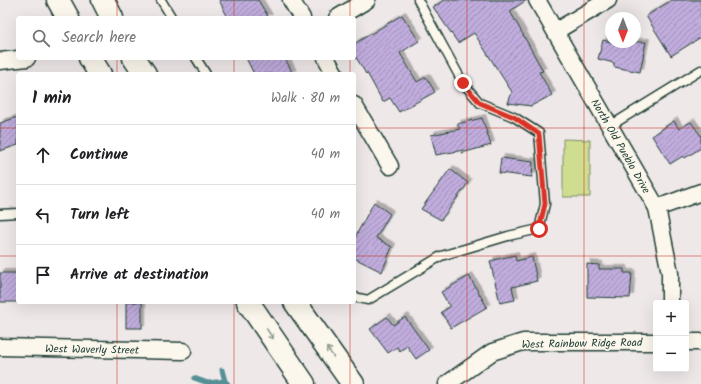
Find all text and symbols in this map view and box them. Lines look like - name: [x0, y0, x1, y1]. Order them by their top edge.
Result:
- north arrow: [605, 12, 641, 48]
- search box: [16, 16, 356, 60]
- text: Search here: [62, 26, 136, 50]
- icon: search: [30, 27, 52, 49]
- route end: [454, 74, 472, 92]
- text: 1 min: [32, 85, 71, 112]
- text: Walk · 80 m: [271, 88, 340, 109]
- street label: North Old Pueblo Drive: [586, 96, 655, 197]
- text: Continue: [70, 143, 128, 167]
- icon: ahead: [32, 144, 54, 166]
- text: 40 m: [311, 144, 340, 165]
- text: Turn left: [70, 203, 130, 227]
- icon: left: [32, 204, 54, 226]
- text: 40 m: [311, 204, 340, 225]
- route start: [530, 220, 548, 238]
- text: Arrive at destination: [70, 263, 209, 287]
- icon: arrive: [32, 264, 54, 286]
- map controls: [653, 300, 689, 372]
- button: +: [653, 300, 689, 336]
- one-way arrow: [266, 328, 274, 339]
- street label: West Rainbow Ridge Road: [522, 334, 643, 354]
- button: −: [653, 336, 689, 372]
- street label: West Waverly Street: [45, 340, 140, 360]
- one-way arrow: [326, 347, 334, 358]

